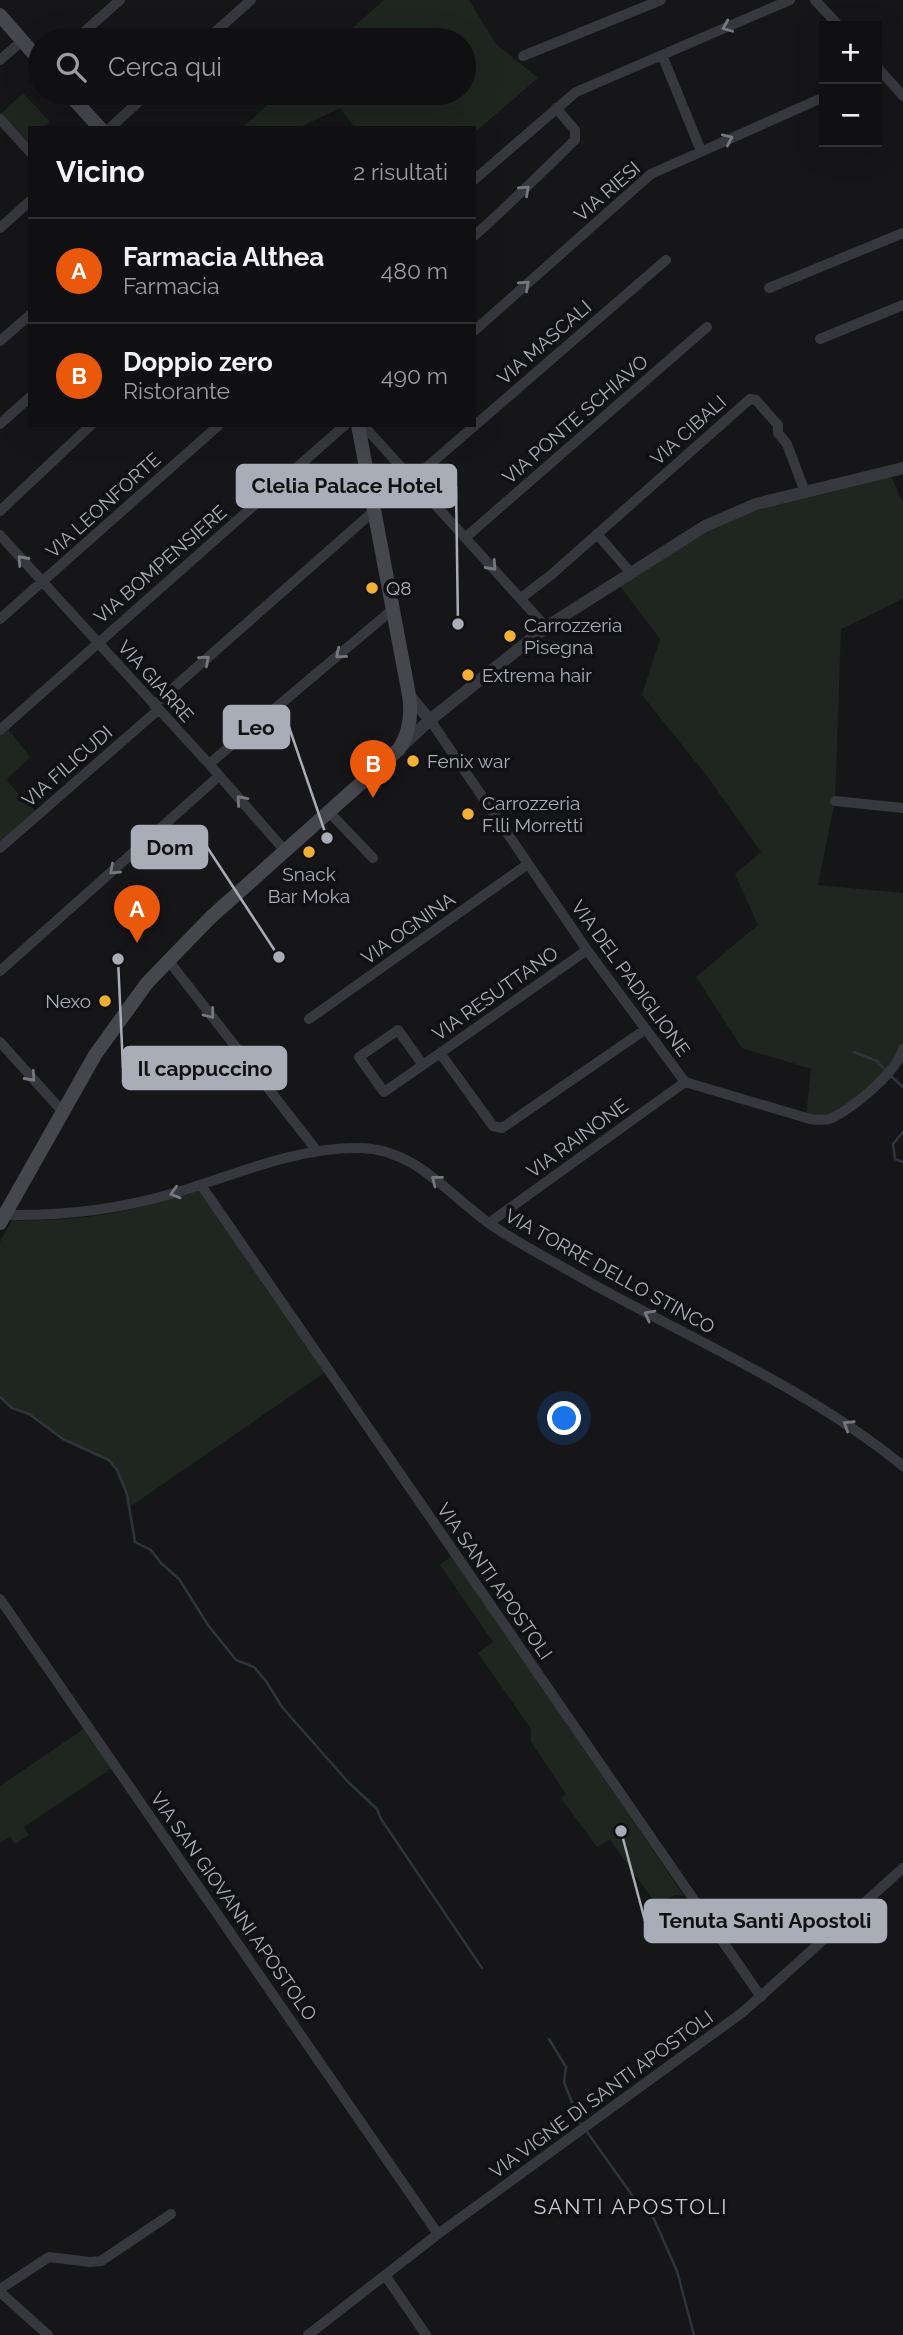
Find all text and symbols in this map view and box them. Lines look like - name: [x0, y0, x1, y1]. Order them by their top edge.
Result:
- one-way arrow: [722, 19, 734, 33]
- map controls: [819, 21, 882, 147]
- button: +: [819, 21, 882, 84]
- search box: [28, 28, 476, 105]
- icon: search: [52, 48, 90, 86]
- text: Cerca qui: [108, 52, 222, 82]
- button: −: [819, 84, 882, 147]
- one-way arrow: [720, 133, 733, 147]
- text: Vicino: [56, 154, 145, 189]
- street label: VIA RIESI: [570, 157, 644, 225]
- text: 2 risultati: [353, 158, 448, 185]
- one-way arrow: [517, 186, 530, 199]
- text: Farmacia Althea: [123, 242, 324, 272]
- text: A: [71, 257, 87, 284]
- text: 480 m: [381, 257, 448, 284]
- text: Farmacia: [123, 272, 220, 299]
- one-way arrow: [517, 281, 530, 294]
- street label: VIA MASCALI: [493, 295, 595, 389]
- text: Doppio zero: [123, 347, 273, 377]
- street label: VIA PONTE SCHIAVO: [498, 350, 652, 488]
- text: B: [71, 362, 87, 389]
- text: 490 m: [381, 362, 448, 389]
- text: Ristorante: [123, 377, 230, 404]
- street label: VIA CIBALI: [646, 391, 730, 469]
- street label: VIA LEONFORTE: [41, 448, 165, 562]
- callout: Clelia Palace Hotel: [237, 465, 456, 507]
- text: Clelia Palace Hotel: [252, 473, 443, 498]
- street label: VIA BOMPENSIERE: [89, 501, 231, 627]
- one-way arrow: [18, 555, 30, 568]
- one-way arrow: [484, 558, 496, 571]
- place label: Q8: [386, 577, 412, 599]
- marker: Q8: [364, 580, 380, 596]
- place label: Carrozzeria Pisegna: [524, 614, 622, 658]
- marker: Carrozzeria Pisegna: [502, 628, 518, 644]
- street label: VIA GIARRE: [114, 636, 198, 726]
- one-way arrow: [335, 646, 348, 658]
- one-way arrow: [197, 656, 210, 668]
- place label: Extrema hair: [482, 664, 592, 686]
- marker: Extrema hair: [460, 667, 476, 683]
- callout: Leo: [224, 706, 289, 748]
- text: Leo: [237, 715, 275, 740]
- street label: VIA FILICUDI: [17, 721, 117, 811]
- pin: B: [350, 740, 396, 798]
- place label: Fenix war: [427, 750, 510, 772]
- marker: Fenix war: [405, 753, 421, 769]
- place label: Carrozzeria F.lli Morretti: [482, 792, 583, 836]
- one-way arrow: [237, 796, 249, 809]
- marker: Carrozzeria F.lli Morretti: [460, 806, 476, 822]
- callout: Dom: [132, 826, 207, 868]
- text: Dom: [146, 835, 194, 860]
- marker: Snack Bar Moka: [301, 844, 317, 860]
- one-way arrow: [109, 862, 122, 874]
- place label: Snack Bar Moka: [268, 863, 350, 907]
- pin: A: [114, 885, 160, 943]
- street label: VIA OGNINA: [357, 888, 459, 968]
- street label: VIA DEL PADIGLIONE: [567, 896, 695, 1060]
- street label: VIA RESUTTANO: [428, 941, 562, 1045]
- place label: Nexo: [45, 990, 91, 1012]
- marker: Nexo: [97, 993, 113, 1009]
- one-way arrow: [201, 1006, 214, 1018]
- callout: Il cappuccino: [123, 1047, 286, 1089]
- text: Il cappuccino: [138, 1056, 273, 1081]
- one-way arrow: [23, 1069, 35, 1082]
- street label: VIA RAINONE: [522, 1094, 632, 1182]
- one-way arrow: [431, 1175, 444, 1188]
- one-way arrow: [169, 1185, 181, 1200]
- street label: VIA TORRE DELLO STINCO: [501, 1204, 719, 1338]
- one-way arrow: [644, 1310, 656, 1323]
- your location: [547, 1401, 581, 1435]
- one-way arrow: [843, 1421, 856, 1433]
- street label: VIA SANTI APOSTOLI: [433, 1499, 557, 1663]
- street label: VIA SAN GIOVANNI APOSTOLO: [146, 1787, 322, 2025]
- callout: Tenuta Santi Apostoli: [645, 1900, 886, 1942]
- text: Tenuta Santi Apostoli: [659, 1908, 871, 1933]
- street label: VIA VIGNE DI SANTI APOSTOLI: [485, 2006, 717, 2182]
- district label: SANTI APOSTOLI: [534, 2194, 728, 2219]

